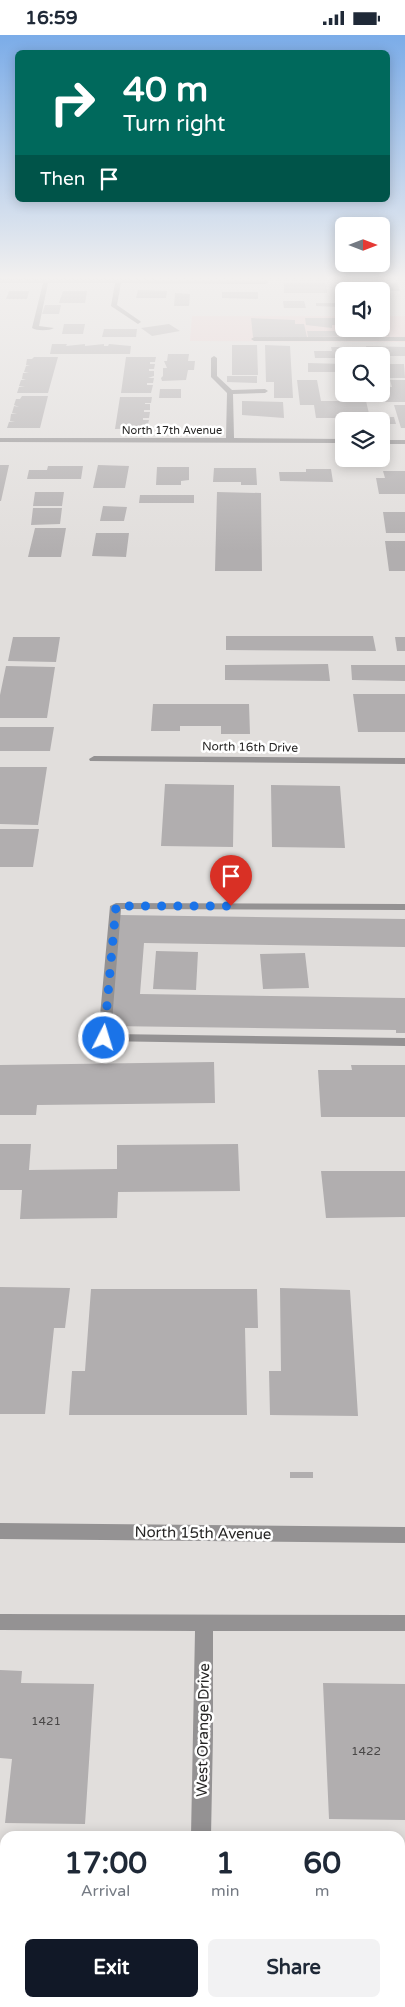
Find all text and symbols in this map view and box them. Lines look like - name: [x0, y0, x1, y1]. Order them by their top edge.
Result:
- text: 16:59: [25, 7, 78, 29]
- text: 40 m: [123, 69, 208, 111]
- icon: right: [40, 70, 105, 135]
- text: Turn right: [123, 111, 225, 137]
- icon: arrive: [95, 165, 123, 193]
- text: Then: [40, 168, 85, 190]
- north arrow: [335, 217, 390, 273]
- map controls: [335, 217, 390, 467]
- button: sound: [335, 282, 390, 337]
- button: search: [335, 347, 390, 402]
- button: layers: [335, 412, 390, 467]
- street label: North 17th Avenue: [122, 424, 222, 437]
- street label: North 16th Drive: [202, 739, 298, 755]
- pin: [210, 855, 252, 906]
- icon: arrive: [217, 862, 245, 890]
- position arrow: [77, 1011, 129, 1063]
- street label: North 15th Avenue: [134, 1523, 272, 1543]
- street label: West Orange Drive: [193, 1663, 213, 1797]
- house number: 1421: [31, 1714, 61, 1728]
- house number: 1422: [351, 1744, 381, 1758]
- text: 17:00: [64, 1845, 147, 1882]
- text: 1: [216, 1845, 235, 1882]
- text: 60: [303, 1845, 341, 1882]
- text: Arrival: [81, 1881, 130, 1901]
- text: min: [211, 1881, 239, 1901]
- text: m: [315, 1881, 330, 1901]
- button: Exit: [25, 1939, 198, 1997]
- button: Share: [208, 1939, 380, 1997]

